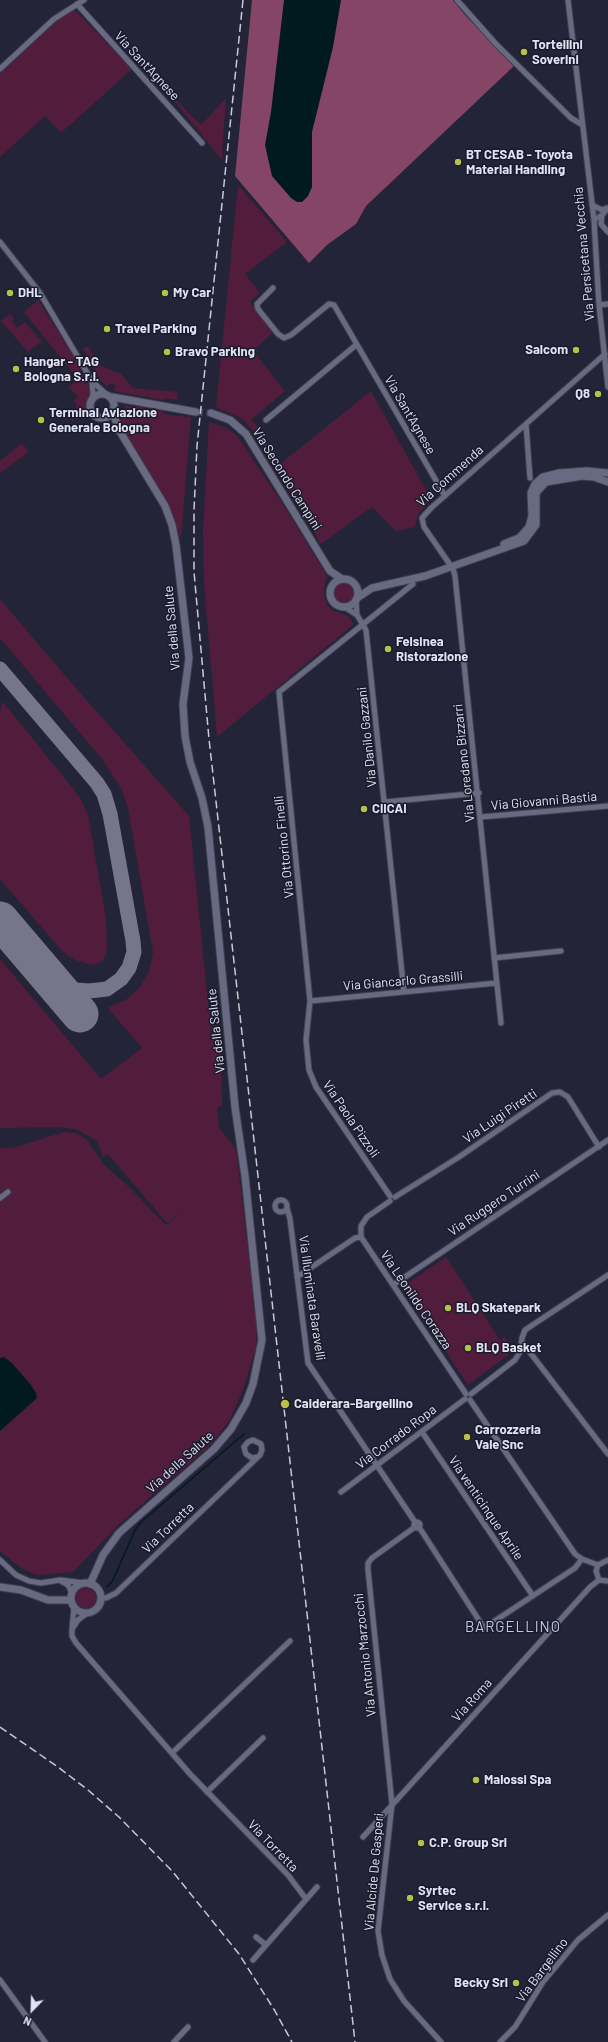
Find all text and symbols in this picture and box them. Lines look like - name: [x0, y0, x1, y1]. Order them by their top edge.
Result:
- street label: Via Sant'Agnese: [111, 28, 183, 104]
- place label: Tortellini Soverini: [532, 37, 583, 68]
- marker: Tortellini Soverini: [519, 47, 529, 57]
- place label: BT CESAB - Toyota Material Handling: [466, 147, 573, 178]
- marker: BT CESAB - Toyota Material Handling: [453, 157, 463, 167]
- street label: Via Persicetana Vecchia: [570, 186, 598, 322]
- place label: DHL: [18, 285, 42, 301]
- place label: My Car: [173, 285, 211, 301]
- marker: DHL: [5, 288, 15, 298]
- marker: My Car: [160, 288, 170, 298]
- place label: Travel Parking: [115, 321, 197, 337]
- marker: Travel Parking: [102, 324, 112, 334]
- place label: Salcom: [525, 342, 568, 358]
- place label: Bravo Parking: [175, 344, 255, 360]
- marker: Salcom: [571, 345, 581, 355]
- marker: Bravo Parking: [162, 347, 172, 357]
- place label: Hangar - TAG Bologna S.r.l.: [24, 354, 99, 385]
- marker: Hangar - TAG Bologna S.r.l.: [11, 364, 21, 374]
- street label: Via Sant'Agnese: [381, 373, 439, 457]
- place label: Q8: [575, 386, 590, 402]
- marker: Q8: [593, 389, 603, 399]
- place label: Terminal Aviazione Generale Bologna: [49, 405, 157, 436]
- marker: Terminal Aviazione Generale Bologna: [36, 415, 46, 425]
- street label: Via Secondo Campini: [249, 425, 325, 533]
- street label: Via Commenda: [414, 442, 486, 510]
- street label: Via della Salute: [161, 585, 183, 671]
- place label: Felsinea Ristorazione: [396, 634, 468, 665]
- marker: Felsinea Ristorazione: [383, 644, 393, 654]
- street label: Via Danilo Gazzani: [354, 686, 380, 788]
- street label: Via Loredano Bizzarri: [450, 703, 478, 823]
- street label: Via Giovanni Bastia: [490, 789, 598, 813]
- street label: Via Ottorino Finelli: [271, 795, 297, 899]
- place label: CIICAI: [372, 801, 407, 817]
- marker: CIICAI: [359, 804, 369, 814]
- street label: Via Giancarlo Grassilli: [342, 968, 464, 994]
- street label: Via della Salute: [204, 988, 228, 1074]
- street label: Via Paola Pizzoli: [319, 1077, 383, 1161]
- street label: Via Luigi Piretti: [460, 1085, 540, 1147]
- street label: Via Ruggero Turrini: [445, 1167, 543, 1239]
- street label: Via Illuminata Baravelli: [295, 1234, 329, 1362]
- street label: Via Leonildo Corazza: [377, 1247, 455, 1353]
- place label: BLQ Skatepark: [456, 1300, 541, 1316]
- marker: BLQ Skatepark: [443, 1303, 453, 1313]
- place label: BLQ Basket: [476, 1340, 541, 1356]
- marker: BLQ Basket: [463, 1343, 473, 1353]
- place label: Calderara-Bargellino: [294, 1396, 413, 1412]
- marker: Calderara-Bargellino: [279, 1398, 291, 1410]
- street label: Via Corrado Ropa: [353, 1402, 439, 1472]
- place label: Carrozzeria Vale Snc: [475, 1422, 541, 1453]
- street label: Via della Salute: [143, 1428, 217, 1496]
- marker: Carrozzeria Vale Snc: [462, 1432, 472, 1442]
- street label: Via venticinque Aprile: [445, 1453, 527, 1563]
- street label: Via Torretta: [139, 1499, 197, 1557]
- street label: Via Antonio Marzocchi: [351, 1592, 379, 1718]
- district label: BARGELLINO: [465, 1618, 561, 1636]
- street label: Via Roma: [449, 1675, 495, 1725]
- place label: Malossi Spa: [484, 1772, 551, 1788]
- marker: Malossi Spa: [471, 1775, 481, 1785]
- street label: Via Alcide De Gasperi: [361, 1812, 387, 1932]
- street label: Via Torretta: [244, 1817, 302, 1875]
- place label: C.P. Group Srl: [429, 1835, 507, 1851]
- marker: C.P. Group Srl: [416, 1838, 426, 1848]
- place label: Syrtec Service s.r.l.: [418, 1883, 489, 1914]
- marker: Syrtec Service s.r.l.: [405, 1893, 415, 1903]
- street label: Via Bargellino: [513, 1935, 571, 2005]
- place label: Becky Srl: [454, 1975, 508, 1991]
- marker: Becky Srl: [511, 1978, 521, 1988]
- north arrow: [12, 1990, 52, 2030]
- text: N: [21, 2014, 33, 2029]

